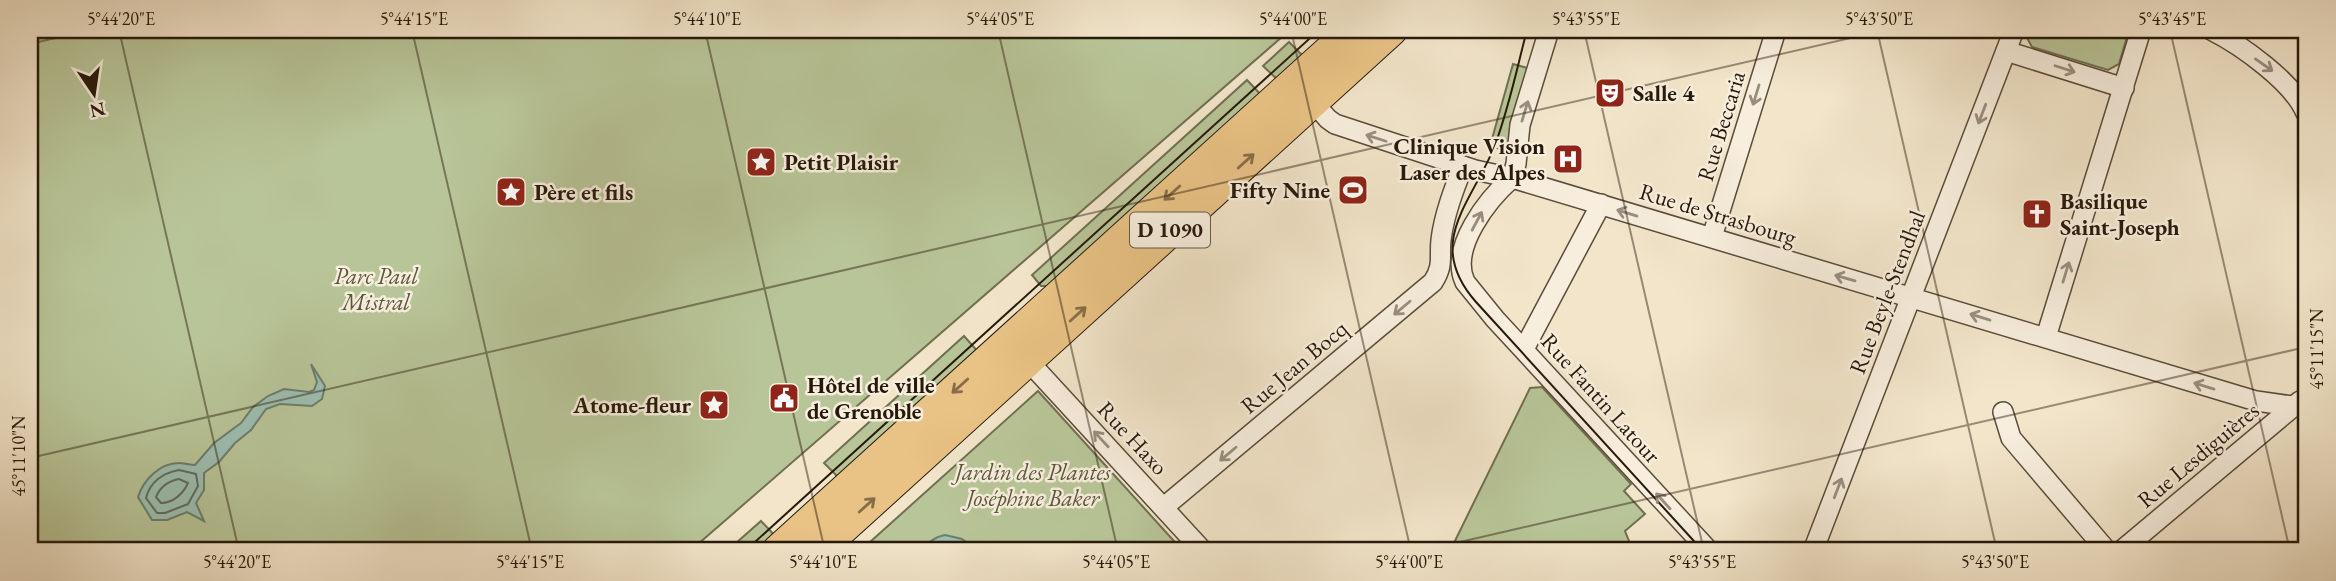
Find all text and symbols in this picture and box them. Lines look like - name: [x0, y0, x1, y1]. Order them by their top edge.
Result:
- text: 5°44'20"E: [87, 7, 155, 30]
- text: 5°44'15"E: [380, 7, 448, 30]
- text: 5°44'10"E: [673, 7, 741, 30]
- text: 5°44'05"E: [966, 7, 1034, 30]
- text: 5°44'00"E: [1259, 7, 1327, 30]
- text: 5°43'55"E: [1552, 7, 1620, 30]
- text: 5°43'50"E: [1845, 7, 1913, 30]
- text: 5°43'45"E: [2138, 7, 2206, 30]
- one-way arrow: [2254, 58, 2273, 72]
- north arrow: [60, 60, 130, 130]
- one-way arrow: [2054, 64, 2076, 77]
- street label: Rue Beccaria: [1690, 66, 1752, 185]
- theatre icon: Salle 4: [1593, 76, 1627, 110]
- place label: Salle 4: [1633, 78, 1695, 108]
- one-way arrow: [1749, 84, 1762, 106]
- text: N: [87, 96, 108, 124]
- one-way arrow: [1519, 100, 1532, 122]
- one-way arrow: [1974, 103, 1987, 125]
- one-way arrow: [1365, 130, 1387, 143]
- place label: Clinique Vision Laser des Alpes: [1393, 131, 1545, 187]
- hospital icon: Clinique Vision Laser des Alpes: [1551, 142, 1585, 176]
- place icon: Petit Plaisir: [744, 145, 778, 179]
- place label: Petit Plaisir: [784, 147, 899, 177]
- one-way arrow: [1237, 153, 1255, 169]
- sports icon: Fifty Nine: [1336, 173, 1370, 207]
- place icon: Père et fils: [494, 175, 528, 209]
- place label: Fifty Nine: [1230, 175, 1330, 205]
- street label: Rue de Strasbourg: [1636, 176, 1801, 252]
- place label: Père et fils: [534, 177, 633, 207]
- one-way arrow: [1163, 185, 1181, 201]
- place label: Basilique Saint-Joseph: [2060, 186, 2180, 242]
- church icon: Basilique Saint-Joseph: [2020, 197, 2054, 231]
- one-way arrow: [1617, 205, 1639, 218]
- street label: Rue Beyle-Stendhal: [1842, 206, 1932, 378]
- road number: D 1090: [1130, 212, 1210, 247]
- one-way arrow: [1470, 212, 1484, 232]
- park label: Parc Paul Mistral: [334, 261, 418, 317]
- one-way arrow: [2060, 262, 2073, 284]
- one-way arrow: [1835, 270, 1857, 283]
- one-way arrow: [1394, 300, 1412, 316]
- one-way arrow: [1069, 305, 1086, 322]
- text: 45°11'15"N: [2305, 308, 2328, 389]
- one-way arrow: [1970, 310, 1992, 323]
- street label: Rue Jean Bocq: [1234, 314, 1354, 420]
- street label: Rue Fantin Latour: [1535, 327, 1668, 470]
- place label: Hôtel de ville de Grenoble: [807, 370, 935, 426]
- one-way arrow: [951, 378, 969, 394]
- one-way arrow: [2194, 378, 2216, 391]
- public building icon: Hôtel de ville de Grenoble: [767, 381, 801, 415]
- place icon: Atome-fleur: [697, 388, 731, 422]
- place label: Atome-fleur: [572, 390, 691, 420]
- street label: Rue Haxo: [1091, 395, 1175, 481]
- street label: Rue Lesdiguières: [2131, 395, 2265, 515]
- text: 45°11'10"N: [7, 415, 30, 496]
- one-way arrow: [1093, 430, 1109, 448]
- one-way arrow: [1219, 446, 1237, 462]
- park label: Jardin des Plantes Joséphine Baker: [950, 457, 1111, 513]
- one-way arrow: [1833, 477, 1846, 499]
- one-way arrow: [1654, 493, 1671, 510]
- one-way arrow: [858, 497, 876, 513]
- text: 5°44'20"E: [203, 550, 271, 573]
- text: 5°44'15"E: [496, 550, 564, 573]
- text: 5°44'10"E: [789, 550, 857, 573]
- text: 5°44'05"E: [1082, 550, 1150, 573]
- text: 5°44'00"E: [1375, 550, 1443, 573]
- text: 5°43'55"E: [1668, 550, 1736, 573]
- text: 5°43'50"E: [1961, 550, 2029, 573]

